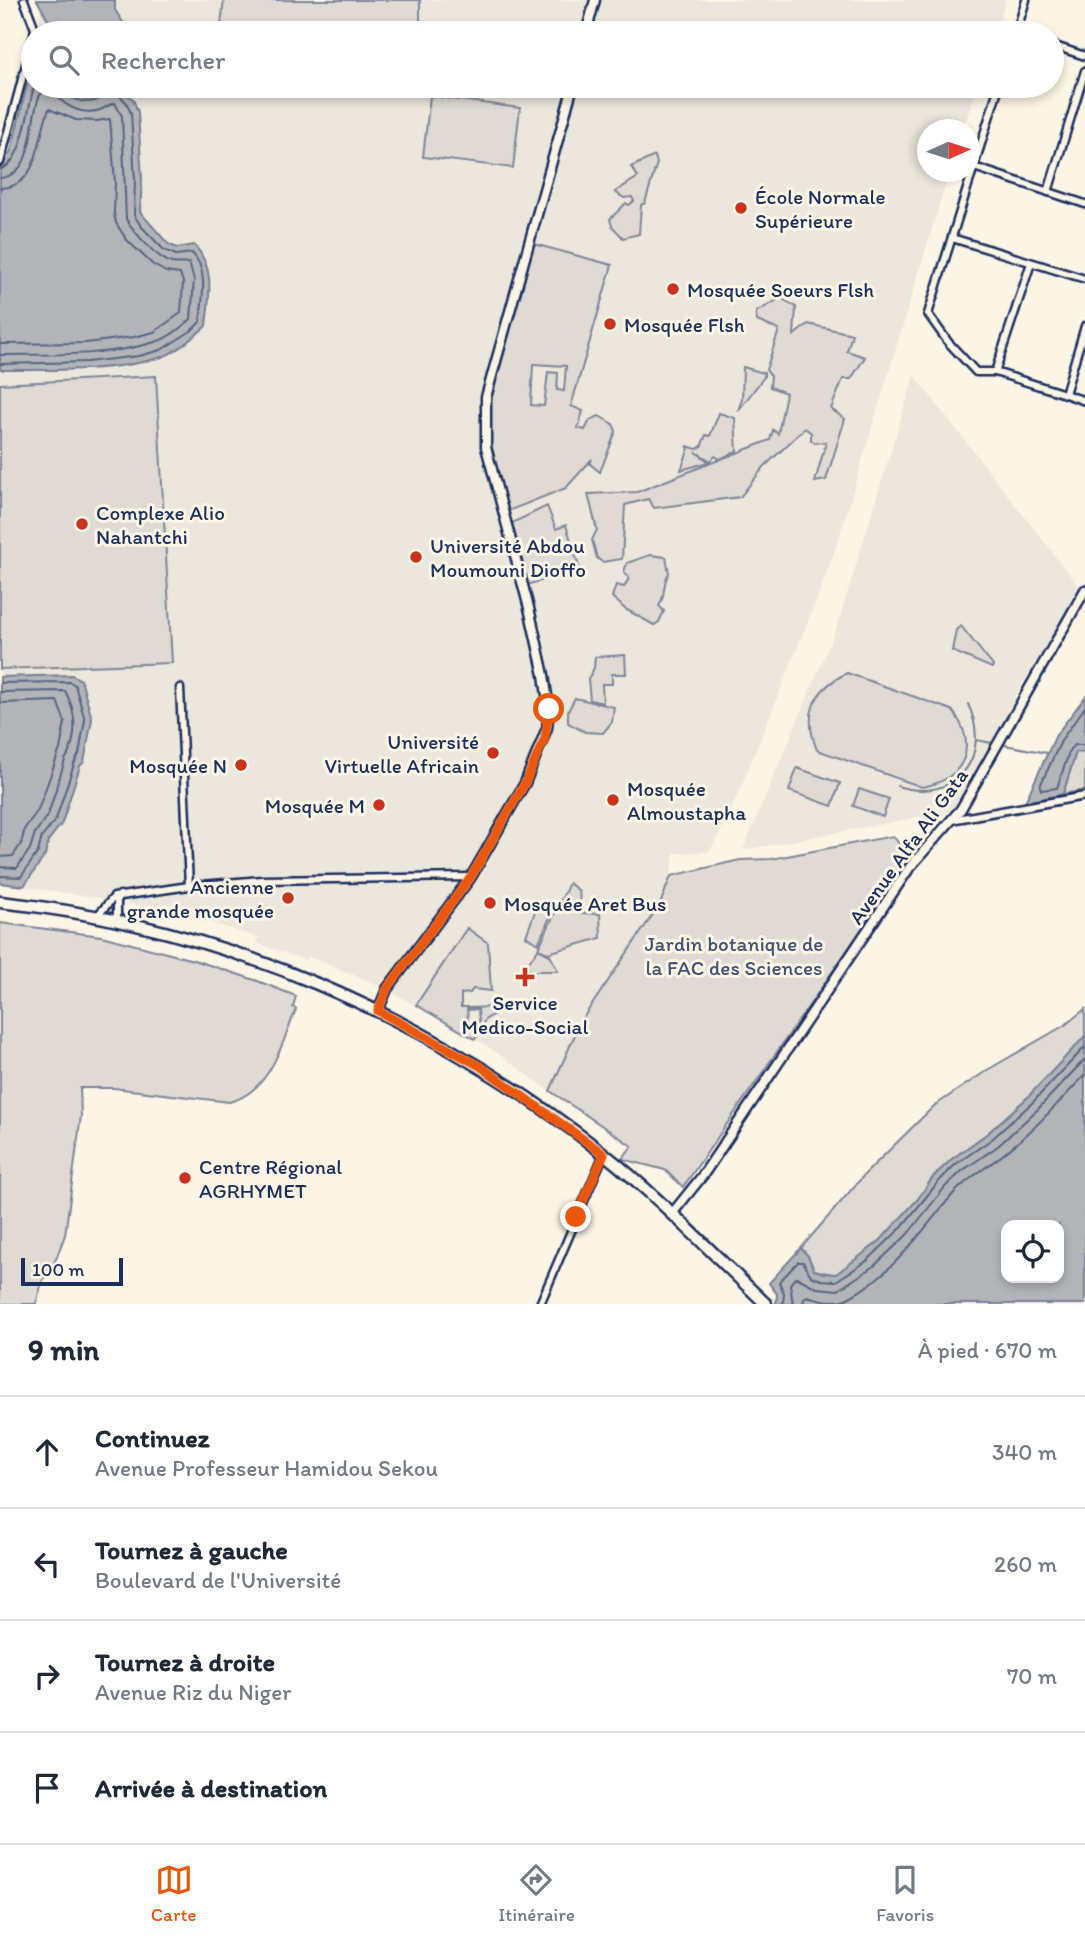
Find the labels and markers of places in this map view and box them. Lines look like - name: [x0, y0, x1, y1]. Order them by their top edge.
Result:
- place label: École Normale Supérieure: [755, 184, 886, 233]
- marker: École Normale Supérieure: [733, 200, 749, 216]
- place label: Mosquée Soeurs Flsh: [687, 277, 874, 302]
- marker: Mosquée Soeurs Flsh: [665, 281, 681, 297]
- place label: Mosquée Flsh: [624, 312, 745, 337]
- marker: Mosquée Flsh: [602, 316, 618, 332]
- place label: Complexe Alio Nahantchi: [96, 500, 225, 549]
- marker: Complexe Alio Nahantchi: [74, 516, 90, 532]
- place label: Université Abdou Moumouni Dioffo: [430, 533, 586, 582]
- marker: Université Abdou Moumouni Dioffo: [408, 549, 424, 565]
- place label: Université Virtuelle Africain: [324, 729, 479, 778]
- marker: Université Virtuelle Africain: [485, 745, 501, 761]
- place label: Mosquée N: [129, 753, 227, 778]
- marker: Mosquée N: [233, 757, 249, 773]
- place label: Mosquée Almoustapha: [627, 776, 746, 825]
- marker: Mosquée Almoustapha: [605, 792, 621, 808]
- place label: Mosquée M: [265, 793, 365, 818]
- marker: Mosquée M: [371, 797, 387, 813]
- place label: Ancienne grande mosquée: [127, 874, 274, 923]
- marker: Ancienne grande mosquée: [280, 890, 296, 906]
- place label: Mosquée Aret Bus: [504, 891, 666, 916]
- marker: Mosquée Aret Bus: [482, 895, 498, 911]
- marker: Service Medico-Social: [515, 967, 535, 987]
- place label: Service Medico-Social: [462, 990, 588, 1039]
- place label: Centre Régional AGRHYMET: [199, 1154, 342, 1203]
- marker: Centre Régional AGRHYMET: [177, 1170, 193, 1186]

